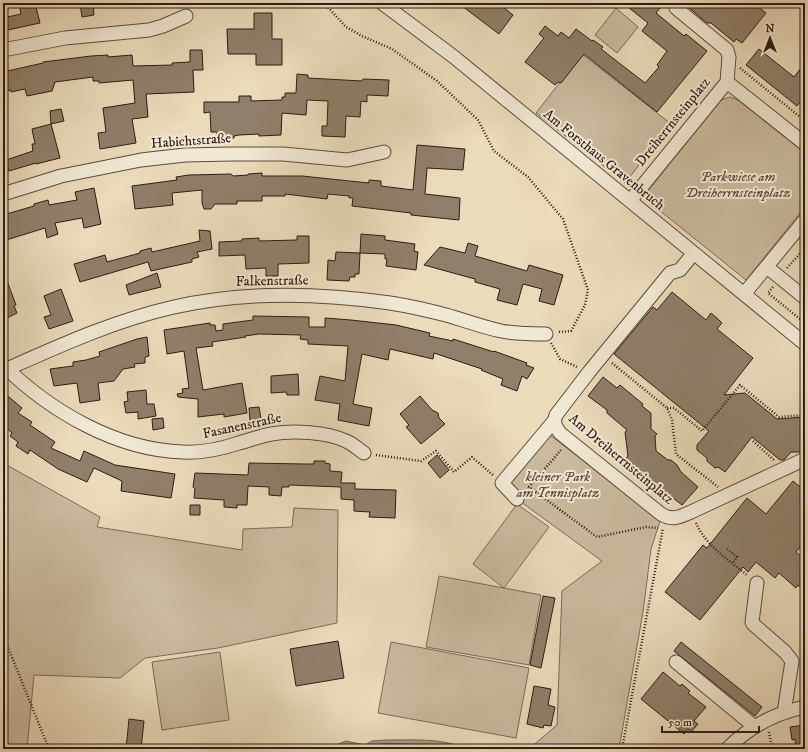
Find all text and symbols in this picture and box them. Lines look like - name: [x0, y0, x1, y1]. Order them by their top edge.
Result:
- north arrow: [750, 18, 790, 58]
- text: N: [765, 22, 775, 36]
- street label: Dreiherrnsteinplatz: [632, 74, 714, 170]
- street label: Am Forsthaus Gravenbruch: [540, 105, 669, 215]
- street label: Habichtstraße: [150, 129, 232, 153]
- park label: Parkwiese am Dreiherrnsteinplatz: [685, 168, 791, 202]
- street label: Falkenstraße: [235, 271, 309, 291]
- street label: Fasanenstraße: [201, 409, 283, 443]
- street label: Am Dreiherrnsteinplatz: [565, 410, 677, 508]
- park label: kleiner Park am Tennisplatz: [516, 468, 599, 502]
- scale bar: [662, 708, 759, 734]
- text: 50 m: [668, 715, 692, 730]

